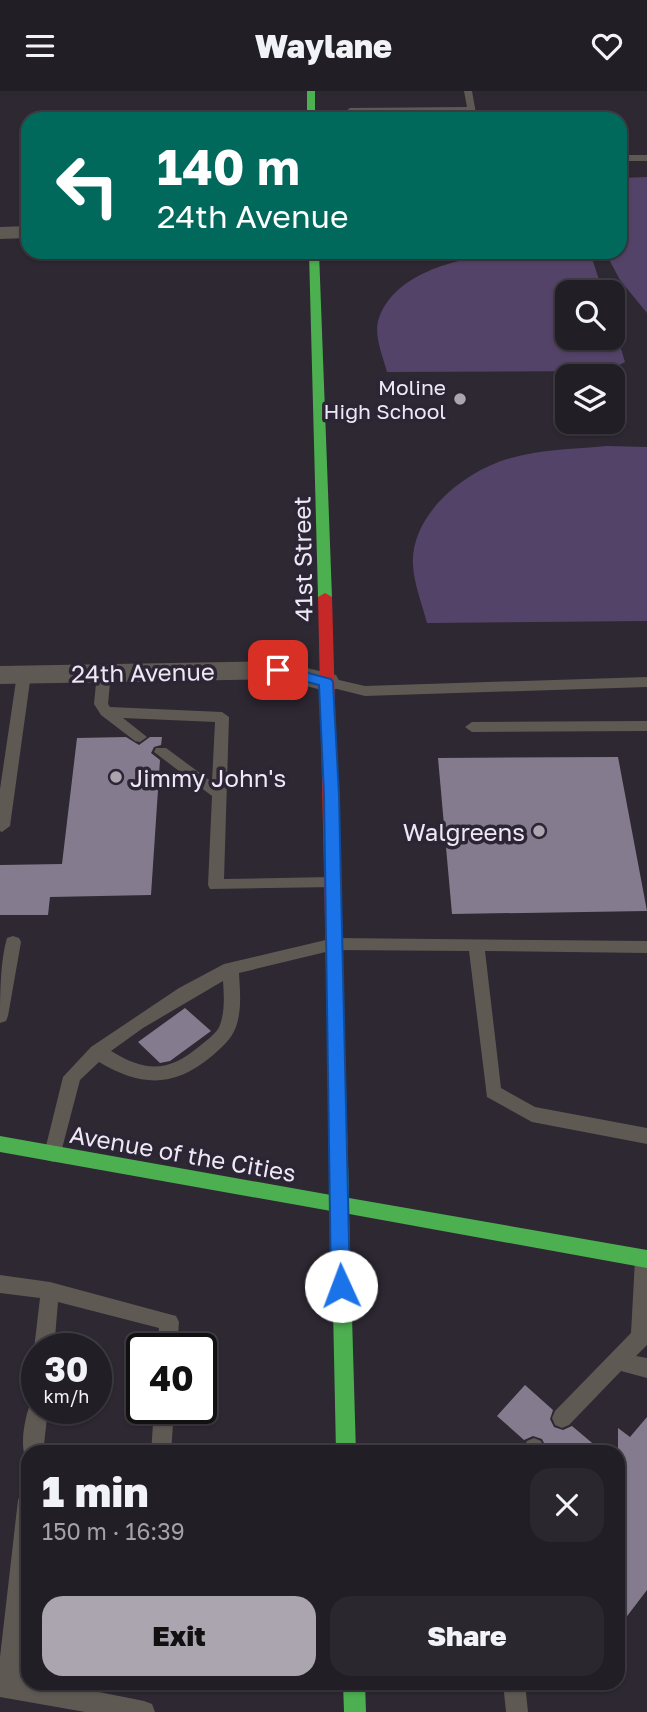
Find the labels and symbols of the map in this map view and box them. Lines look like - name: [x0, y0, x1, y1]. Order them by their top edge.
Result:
- place label: Moline High School: [324, 374, 446, 424]
- marker: Moline High School: [452, 391, 468, 407]
- street label: 41st Street: [286, 496, 318, 622]
- pin: [248, 640, 308, 700]
- street label: 24th Avenue: [71, 656, 215, 688]
- place label: Jimmy John's: [130, 763, 286, 792]
- marker: Jimmy John's: [108, 769, 124, 785]
- place label: Walgreens: [403, 817, 525, 846]
- marker: Walgreens: [531, 823, 547, 839]
- street label: Avenue of the Cities: [68, 1119, 298, 1187]
- position arrow: [304, 1249, 378, 1323]
- speed limit sign: 40: [126, 1333, 217, 1424]

